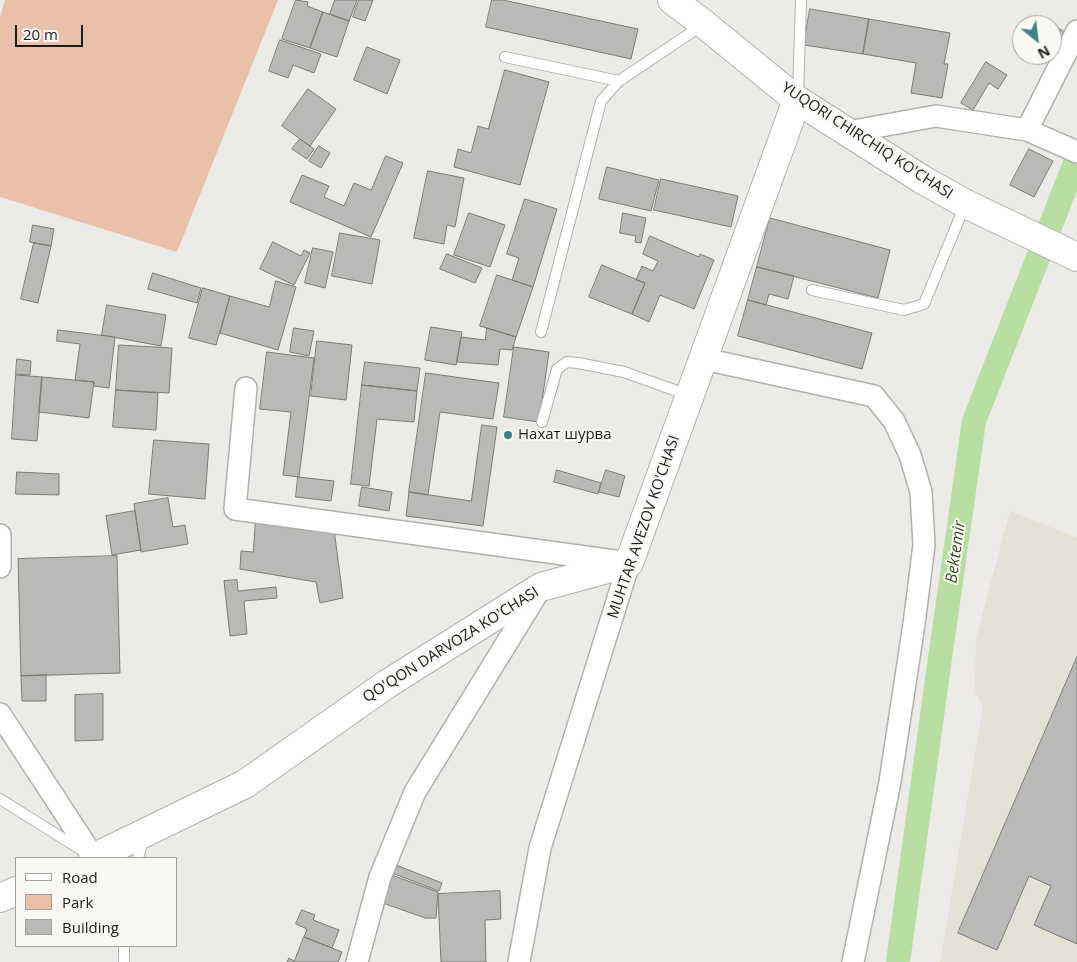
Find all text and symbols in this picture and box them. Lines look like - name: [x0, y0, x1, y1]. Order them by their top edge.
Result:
- scale bar: [18, 15, 85, 47]
- north arrow: [1012, 15, 1062, 65]
- text: 20 m: [23, 24, 58, 44]
- text: N: [1034, 42, 1054, 64]
- street label: YUQORI CHIRCHIQ KO'CHASI: [778, 79, 956, 203]
- place label: Нахат шурва: [518, 426, 612, 444]
- marker: Нахат шурва: [502, 429, 514, 441]
- street label: MUHTAR AVEZOV KO'CHASI: [604, 433, 684, 621]
- water label: Bektemir: [942, 520, 970, 584]
- street label: QO'QON DARVOZA KO'CHASI: [360, 583, 542, 707]
- legend: [15, 857, 178, 947]
- text: Road: [62, 867, 98, 887]
- text: Park: [62, 892, 93, 912]
- text: Building: [62, 917, 119, 937]

